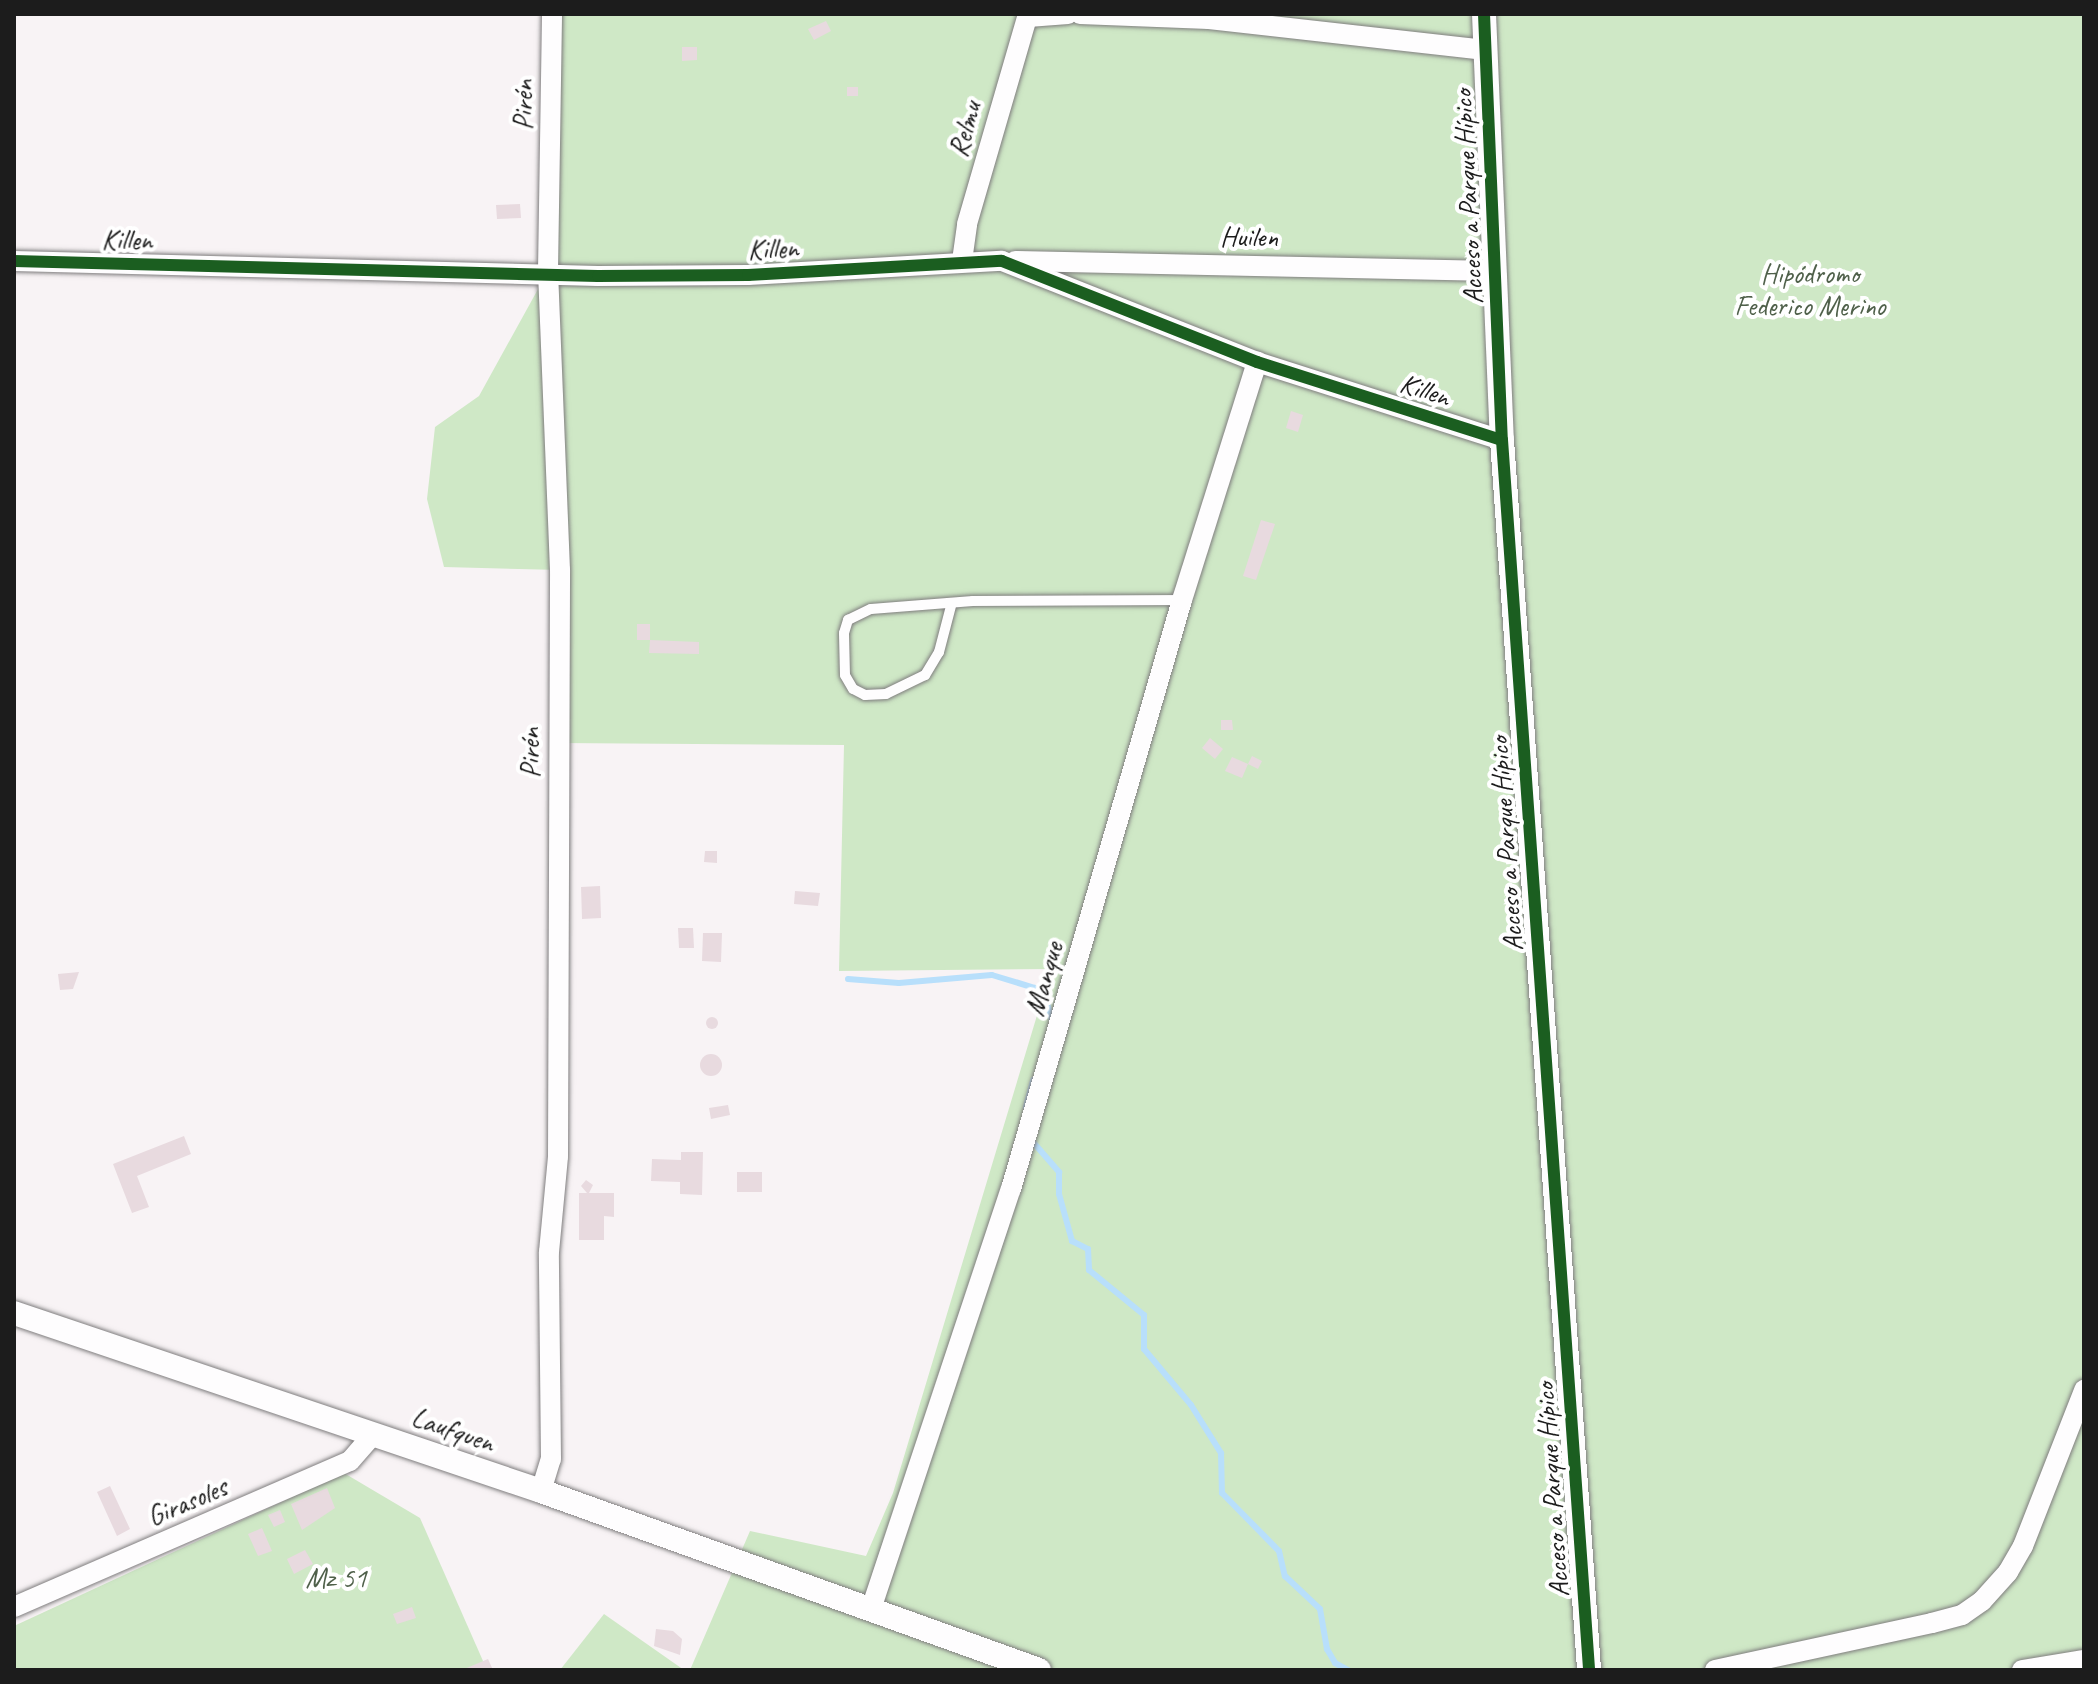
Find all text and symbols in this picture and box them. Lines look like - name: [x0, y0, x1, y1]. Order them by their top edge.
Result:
- street label: Pirén: [506, 80, 540, 130]
- street label: Acceso a Parque Hípico: [1446, 88, 1490, 306]
- street label: Relmu: [941, 97, 989, 161]
- street label: Huilen: [1220, 220, 1278, 254]
- street label: Killen: [101, 223, 153, 257]
- street label: Killen: [747, 231, 799, 267]
- park label: Hipódromo Federico Merino: [1735, 257, 1885, 323]
- street label: Killen: [1396, 366, 1454, 414]
- street label: Pirén: [513, 728, 547, 778]
- street label: Acceso a Parque Hípico: [1482, 735, 1530, 953]
- street label: Manque: [1018, 938, 1070, 1020]
- street label: Acceso a Parque Hípico: [1528, 1381, 1576, 1599]
- street label: Laufquen: [407, 1400, 499, 1460]
- street label: Girasoles: [142, 1470, 232, 1534]
- park label: Mz 51: [305, 1561, 367, 1595]

